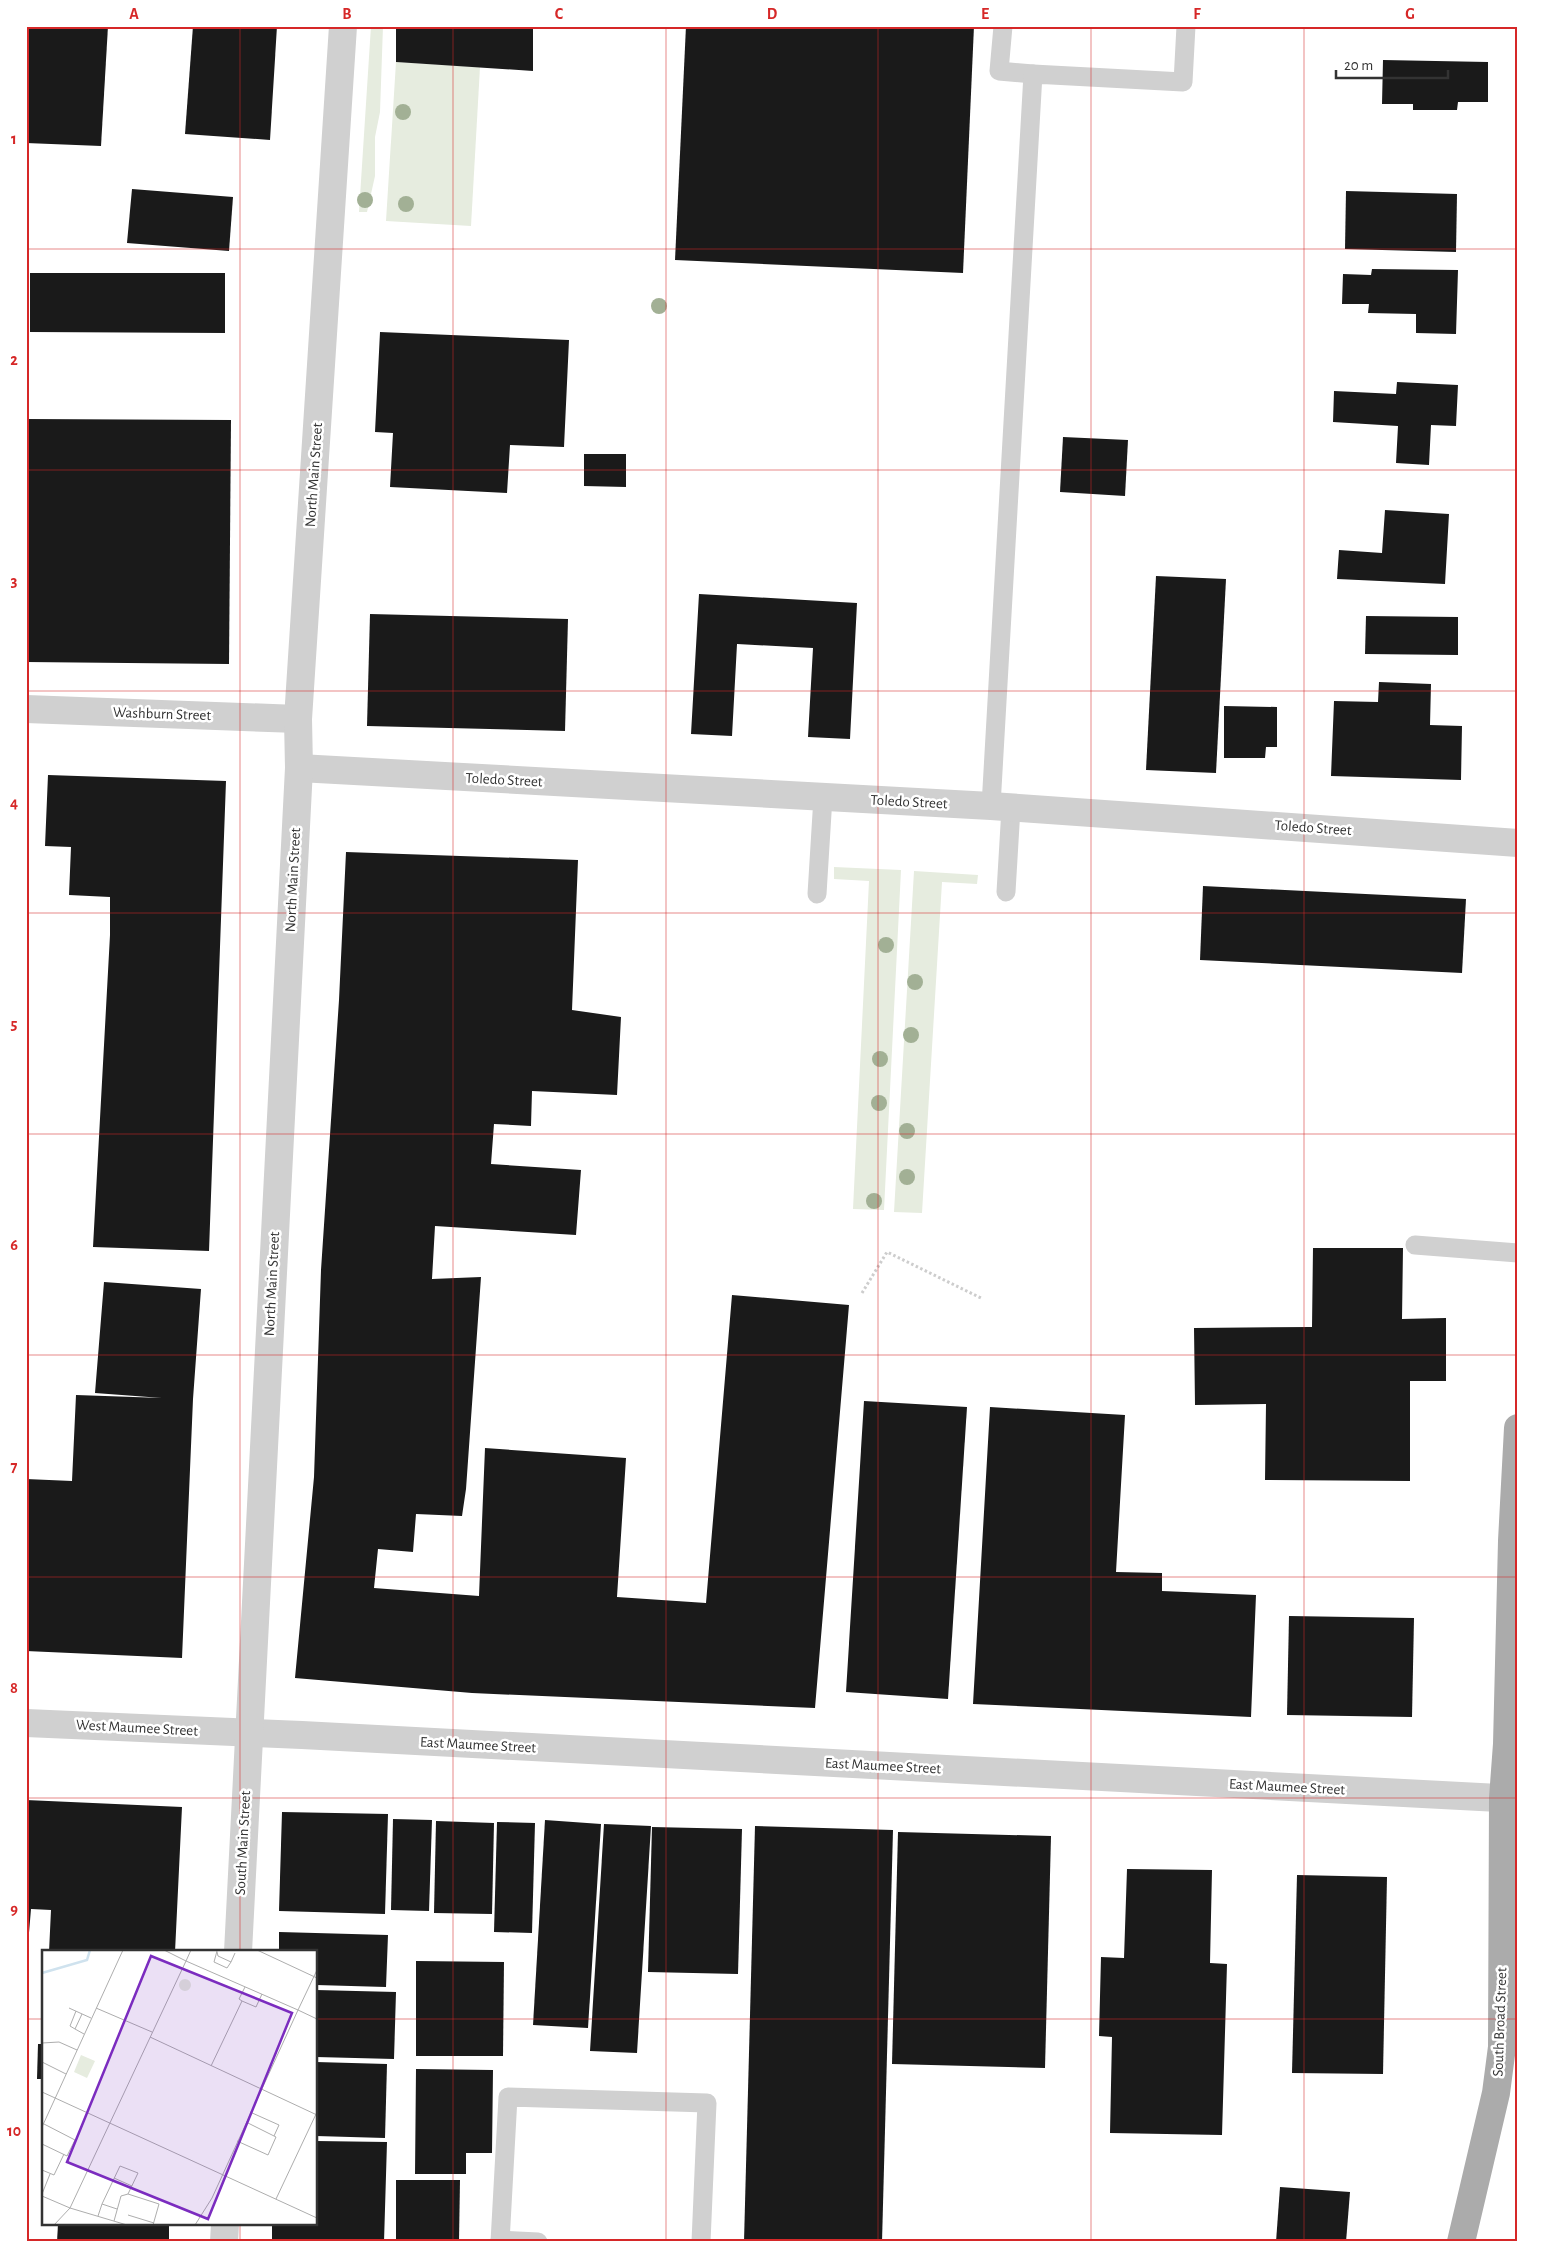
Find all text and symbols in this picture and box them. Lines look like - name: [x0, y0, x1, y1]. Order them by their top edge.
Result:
- text: A: [129, 6, 139, 22]
- text: B: [342, 6, 352, 22]
- text: C: [555, 6, 564, 22]
- text: D: [767, 6, 778, 22]
- text: E: [981, 6, 989, 22]
- text: F: [1193, 6, 1201, 22]
- text: G: [1405, 6, 1415, 22]
- scale bar: [1336, 48, 1449, 80]
- text: 20 m: [1344, 58, 1373, 73]
- text: 1: [11, 131, 17, 147]
- text: 2: [10, 352, 18, 368]
- street label: North Main Street: [303, 422, 325, 528]
- text: 3: [11, 573, 18, 589]
- street label: Washburn Street: [113, 705, 212, 723]
- street label: Toledo Street: [465, 770, 543, 790]
- street label: Toledo Street: [870, 792, 948, 812]
- text: 4: [10, 795, 18, 811]
- street label: Toledo Street: [1274, 818, 1352, 838]
- street label: North Main Street: [283, 827, 303, 933]
- text: 5: [11, 1016, 18, 1032]
- street label: North Main Street: [262, 1231, 282, 1337]
- text: 6: [10, 1237, 18, 1253]
- text: 7: [11, 1459, 18, 1475]
- text: 8: [10, 1680, 18, 1696]
- street label: West Maumee Street: [76, 1717, 199, 1739]
- street label: East Maumee Street: [419, 1734, 537, 1756]
- street label: East Maumee Street: [824, 1755, 942, 1777]
- street label: East Maumee Street: [1228, 1776, 1346, 1798]
- street label: South Main Street: [233, 1790, 253, 1896]
- text: 9: [10, 1901, 18, 1917]
- inset map: [42, 1950, 318, 2226]
- street label: South Broad Street: [1491, 1967, 1509, 2077]
- text: 10: [7, 2123, 21, 2139]

